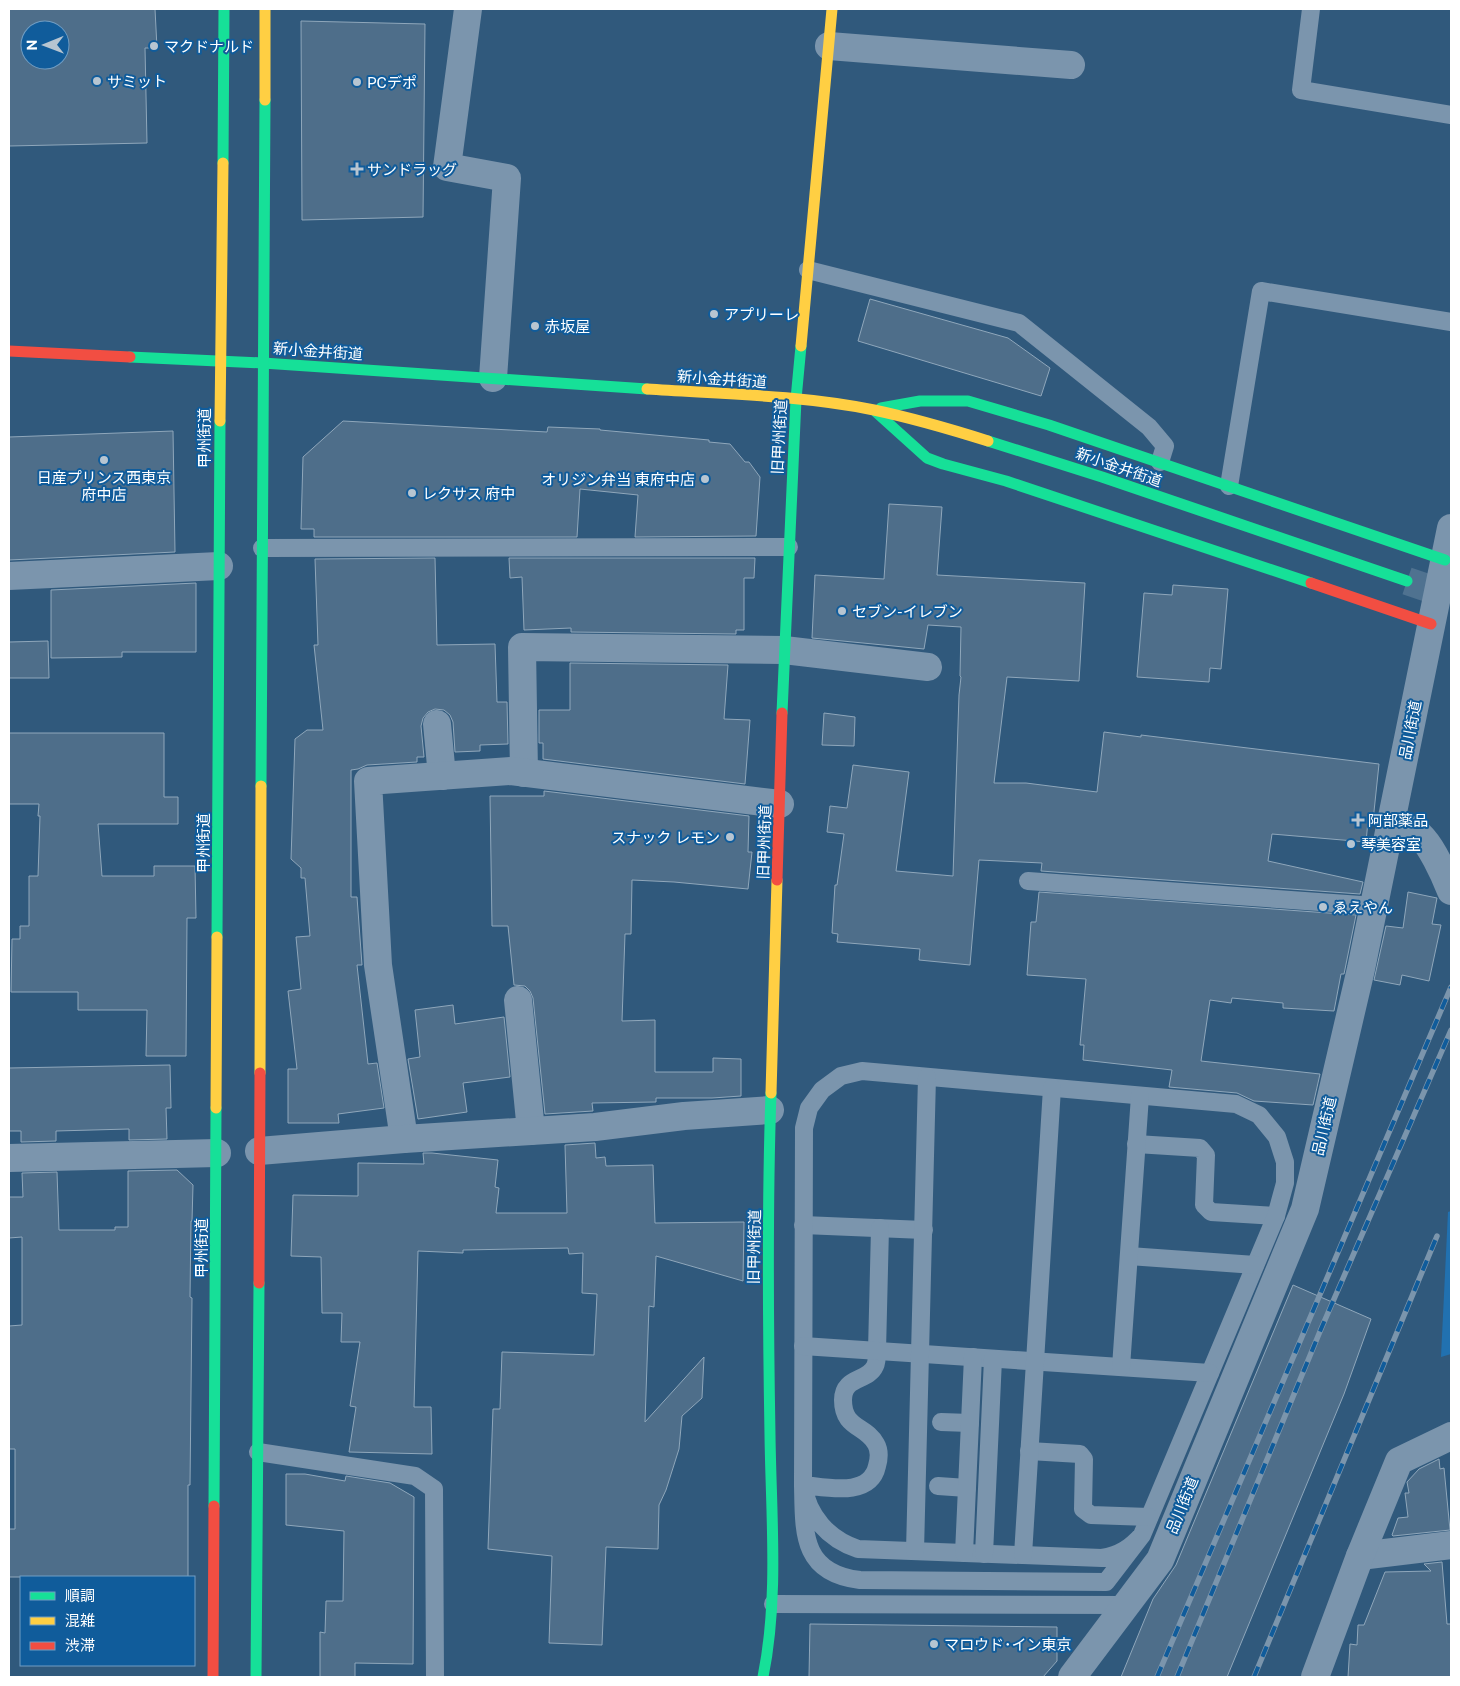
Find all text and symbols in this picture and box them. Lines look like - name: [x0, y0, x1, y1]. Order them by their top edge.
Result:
- north arrow: [20, 20, 70, 70]
- place label: マクドナルド: [164, 38, 254, 55]
- text: N: [24, 40, 40, 51]
- marker: マクドナルド: [148, 40, 160, 52]
- place label: サミット: [107, 73, 167, 90]
- place label: PCデポ: [367, 74, 417, 91]
- marker: サミット: [91, 75, 103, 87]
- marker: PCデポ: [351, 76, 363, 88]
- place label: サンドラッグ: [367, 161, 457, 178]
- marker: サンドラッグ: [351, 163, 363, 175]
- place label: アプリーレ: [724, 306, 799, 323]
- marker: アプリーレ: [708, 308, 720, 320]
- place label: 赤坂屋: [545, 318, 590, 335]
- marker: 赤坂屋: [529, 320, 541, 332]
- street label: 新小金井街道: [273, 339, 363, 363]
- street label: 新小金井街道: [677, 367, 767, 391]
- street label: 旧甲州街道: [769, 399, 789, 475]
- street label: 甲州街道: [196, 408, 213, 468]
- street label: 新小金井街道: [1074, 444, 1164, 490]
- marker: 日産プリンス西東京 府中店: [98, 454, 110, 466]
- place label: 日産プリンス西東京 府中店: [37, 469, 171, 503]
- place label: オリジン弁当 東府中店: [541, 471, 695, 488]
- marker: オリジン弁当 東府中店: [699, 473, 711, 485]
- place label: レクサス 府中: [422, 485, 515, 502]
- marker: レクサス 府中: [406, 487, 418, 499]
- place label: セブン-イレブン: [852, 603, 963, 620]
- marker: セブン-イレブン: [836, 605, 848, 617]
- street label: 品川街道: [1396, 699, 1424, 761]
- street label: 旧甲州街道: [754, 804, 774, 880]
- place label: 阿部薬品: [1368, 812, 1428, 829]
- street label: 甲州街道: [195, 813, 212, 873]
- marker: 阿部薬品: [1352, 814, 1364, 826]
- place label: スナック レモン: [611, 829, 720, 846]
- marker: スナック レモン: [724, 831, 736, 843]
- place label: 琴美容室: [1361, 836, 1421, 853]
- marker: 琴美容室: [1345, 838, 1357, 850]
- place label: ゑえやん: [1333, 899, 1393, 916]
- marker: ゑえやん: [1317, 901, 1329, 913]
- street label: 品川街道: [1309, 1095, 1339, 1157]
- street label: 旧甲州街道: [745, 1209, 763, 1285]
- street label: 甲州街道: [193, 1218, 210, 1278]
- street label: 品川街道: [1163, 1474, 1201, 1536]
- legend: [20, 1576, 195, 1666]
- text: 順調: [65, 1587, 95, 1604]
- text: 混雑: [65, 1612, 95, 1629]
- place label: マロウド･イン東京: [944, 1636, 1072, 1653]
- text: 渋滞: [65, 1637, 95, 1654]
- marker: マロウド･イン東京: [928, 1638, 940, 1650]

